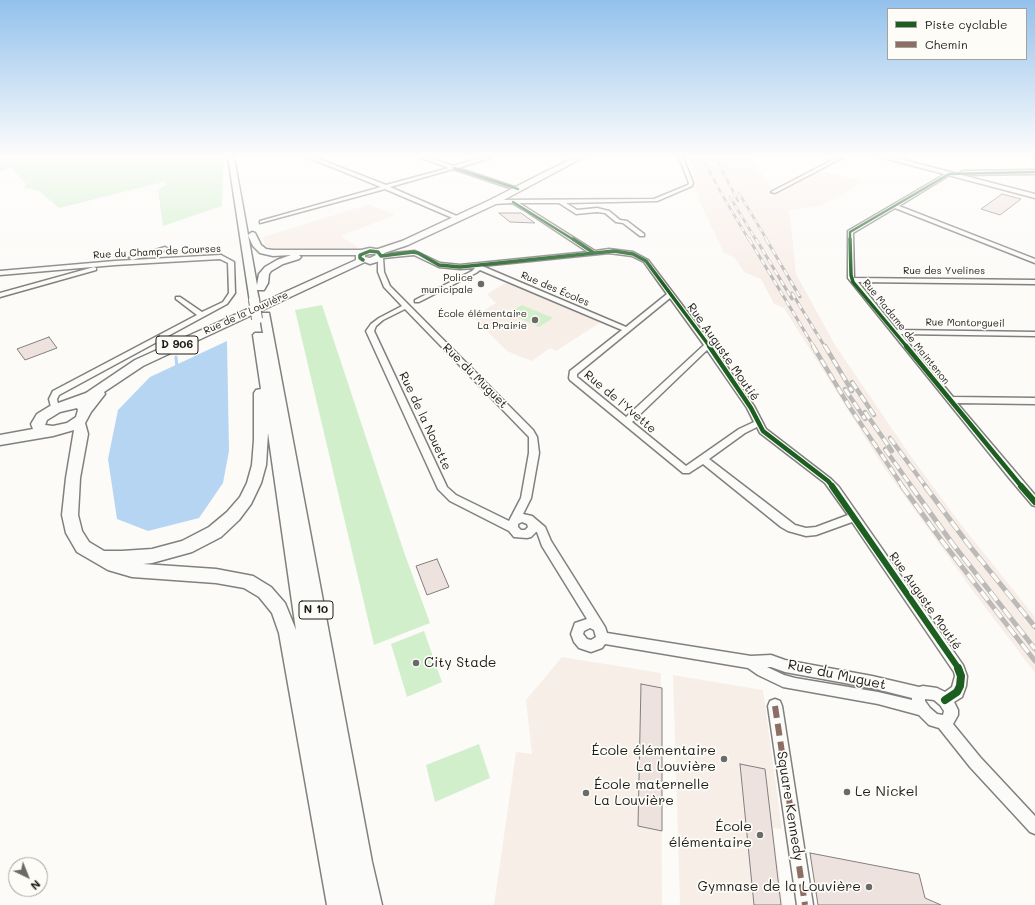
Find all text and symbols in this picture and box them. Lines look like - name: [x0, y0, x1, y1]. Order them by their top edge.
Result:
- legend: [887, 8, 1027, 60]
- text: Piste cyclable: [925, 16, 1007, 32]
- text: Chemin: [925, 36, 968, 52]
- street label: Rue du Champ de Courses: [93, 243, 221, 261]
- street label: Rue des Yvelines: [903, 265, 985, 277]
- street label: Rue des Écoles: [519, 269, 591, 309]
- place label: Police municipale: [421, 272, 473, 296]
- street label: Rue Madame de Maintenon: [860, 277, 952, 387]
- marker: Police municipale: [476, 279, 486, 289]
- street label: Rue de la Louvière: [202, 289, 290, 337]
- street label: Rue Auguste Moutié: [684, 300, 762, 404]
- place label: École élémentaire La Prairie: [438, 308, 527, 332]
- marker: École élémentaire La Prairie: [530, 315, 540, 325]
- street label: Rue Montorgueil: [925, 316, 1005, 330]
- road number: D 906: [156, 336, 198, 354]
- street label: Rue du Muguet: [440, 341, 510, 411]
- street label: Rue de l'Yvette: [581, 368, 659, 436]
- street label: Rue de la Nouette: [396, 370, 454, 472]
- street label: Rue Auguste Moutié: [886, 549, 964, 653]
- road number: N 10: [299, 601, 333, 619]
- place label: City Stade: [424, 655, 497, 671]
- street label: Rue du Muguet: [786, 656, 888, 694]
- marker: City Stade: [411, 658, 421, 668]
- place label: École élémentaire La Louvière: [591, 743, 716, 776]
- street label: Square Kennedy: [773, 750, 807, 862]
- marker: École élémentaire La Louvière: [719, 754, 729, 764]
- place label: École maternelle La Louvière: [594, 777, 709, 810]
- place label: Le Nickel: [855, 784, 918, 800]
- marker: Le Nickel: [842, 787, 852, 797]
- marker: École maternelle La Louvière: [581, 788, 591, 798]
- place label: École élémentaire: [669, 819, 752, 852]
- marker: École élémentaire: [755, 830, 765, 840]
- north arrow: [8, 857, 48, 897]
- text: N: [28, 877, 44, 894]
- place label: Gymnase de la Louvière: [698, 879, 861, 895]
- marker: Gymnase de la Louvière: [864, 882, 874, 892]

